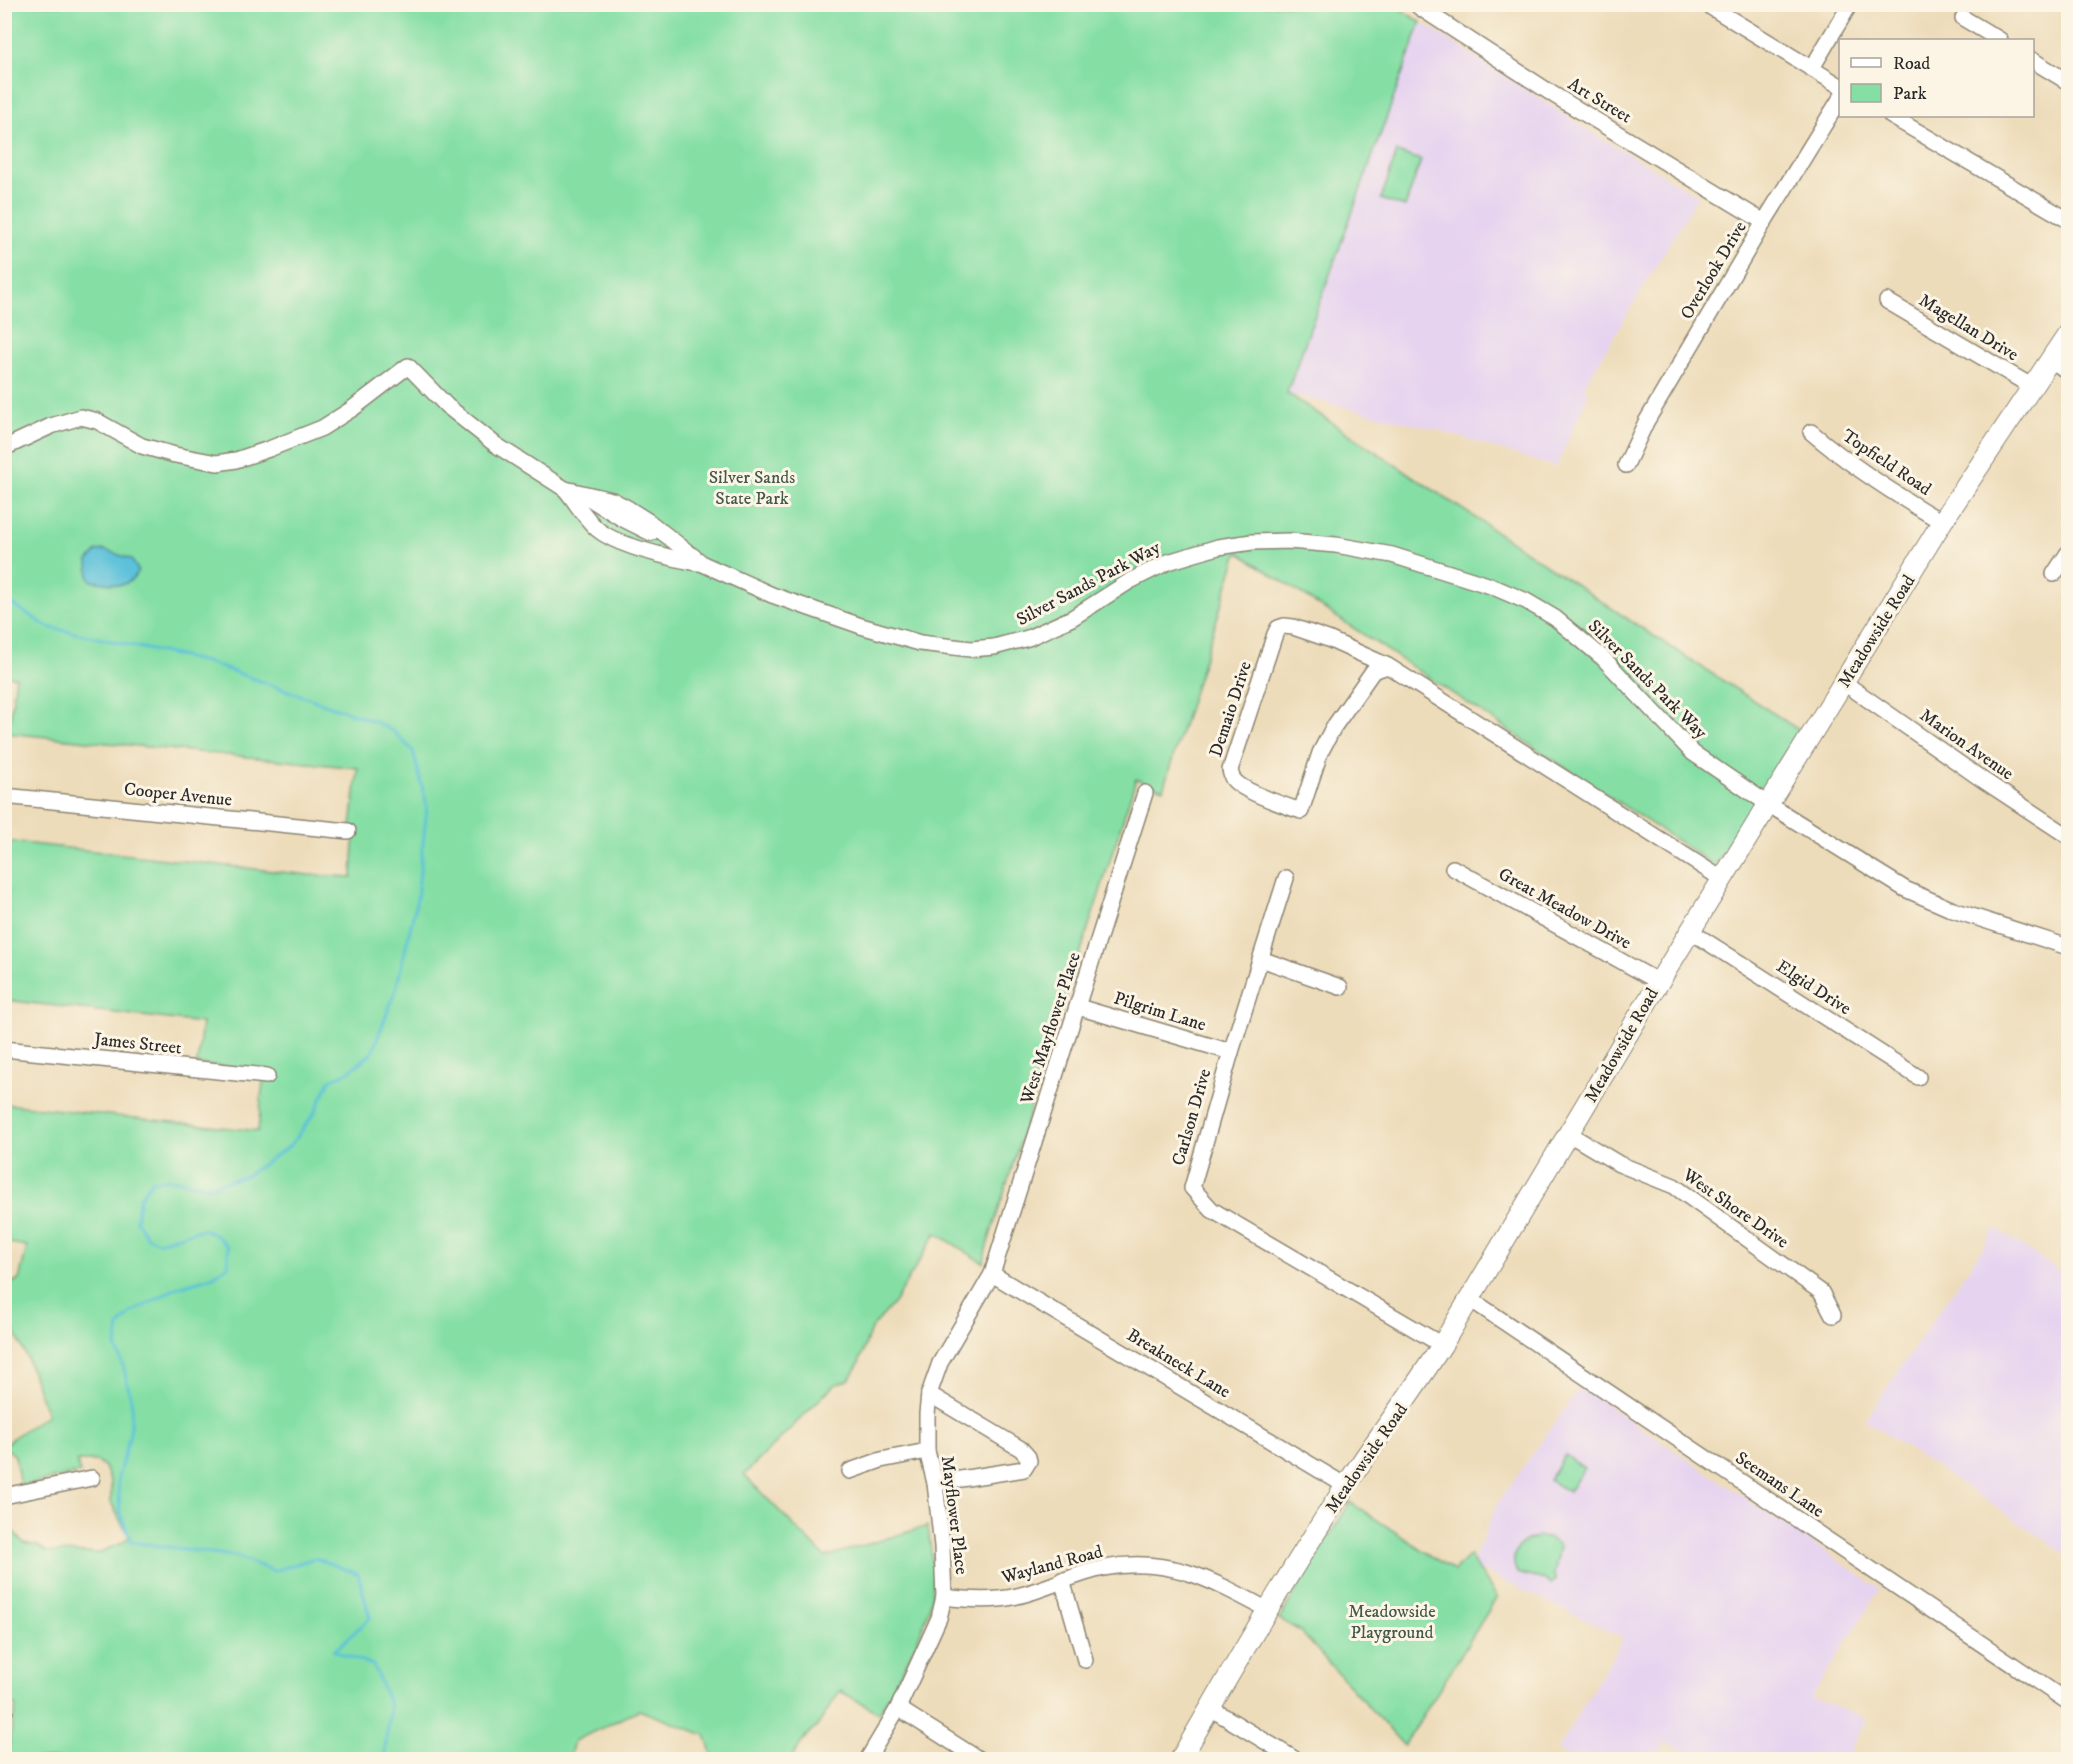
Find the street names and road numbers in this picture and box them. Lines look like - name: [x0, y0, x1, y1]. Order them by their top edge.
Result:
- street label: Art Street: [1564, 73, 1636, 129]
- street label: Overlook Drive: [1676, 218, 1752, 323]
- street label: Magellan Drive: [1915, 290, 2022, 366]
- street label: Topfield Road: [1838, 425, 1935, 501]
- street label: Silver Sands Park Way: [1013, 537, 1164, 631]
- street label: Meadowside Road: [1833, 571, 1920, 692]
- street label: Silver Sands Park Way: [1583, 616, 1712, 744]
- street label: Demaio Drive: [1205, 659, 1257, 760]
- street label: Marion Avenue: [1915, 704, 2018, 785]
- street label: Cooper Avenue: [123, 778, 233, 812]
- street label: Great Meadow Drive: [1494, 863, 1635, 954]
- street label: West Mayflower Place: [1016, 950, 1086, 1108]
- street label: Elgid Drive: [1772, 956, 1855, 1020]
- street label: Meadowside Road: [1580, 984, 1664, 1107]
- street label: Pilgrim Lane: [1111, 987, 1209, 1036]
- street label: James Street: [91, 1028, 183, 1060]
- street label: Carlson Drive: [1168, 1066, 1216, 1168]
- street label: West Shore Drive: [1677, 1164, 1793, 1253]
- street label: Breakneck Lane: [1123, 1324, 1234, 1403]
- street label: Meadowside Road: [1321, 1400, 1413, 1518]
- street label: Seemans Lane: [1731, 1447, 1828, 1523]
- street label: Mayflower Place: [936, 1454, 972, 1576]
- street label: Wayland Road: [998, 1541, 1105, 1589]

